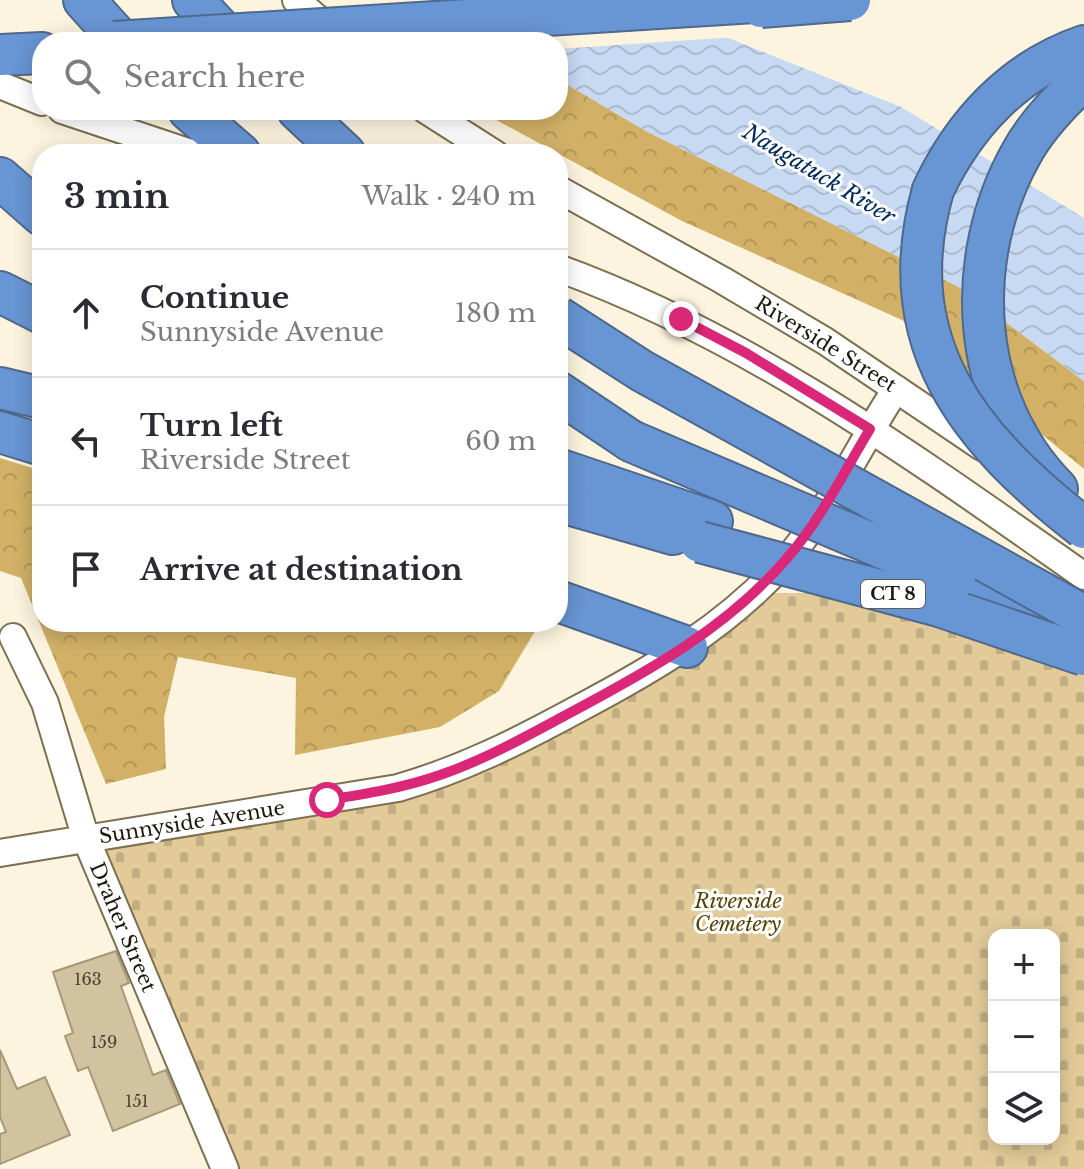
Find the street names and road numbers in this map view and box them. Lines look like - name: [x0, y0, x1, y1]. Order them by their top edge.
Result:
- street label: Riverside Street: [751, 291, 901, 397]
- road number: CT 8: [861, 580, 925, 608]
- street label: Sunnyside Avenue: [97, 795, 287, 849]
- street label: Draher Street: [85, 859, 161, 996]

